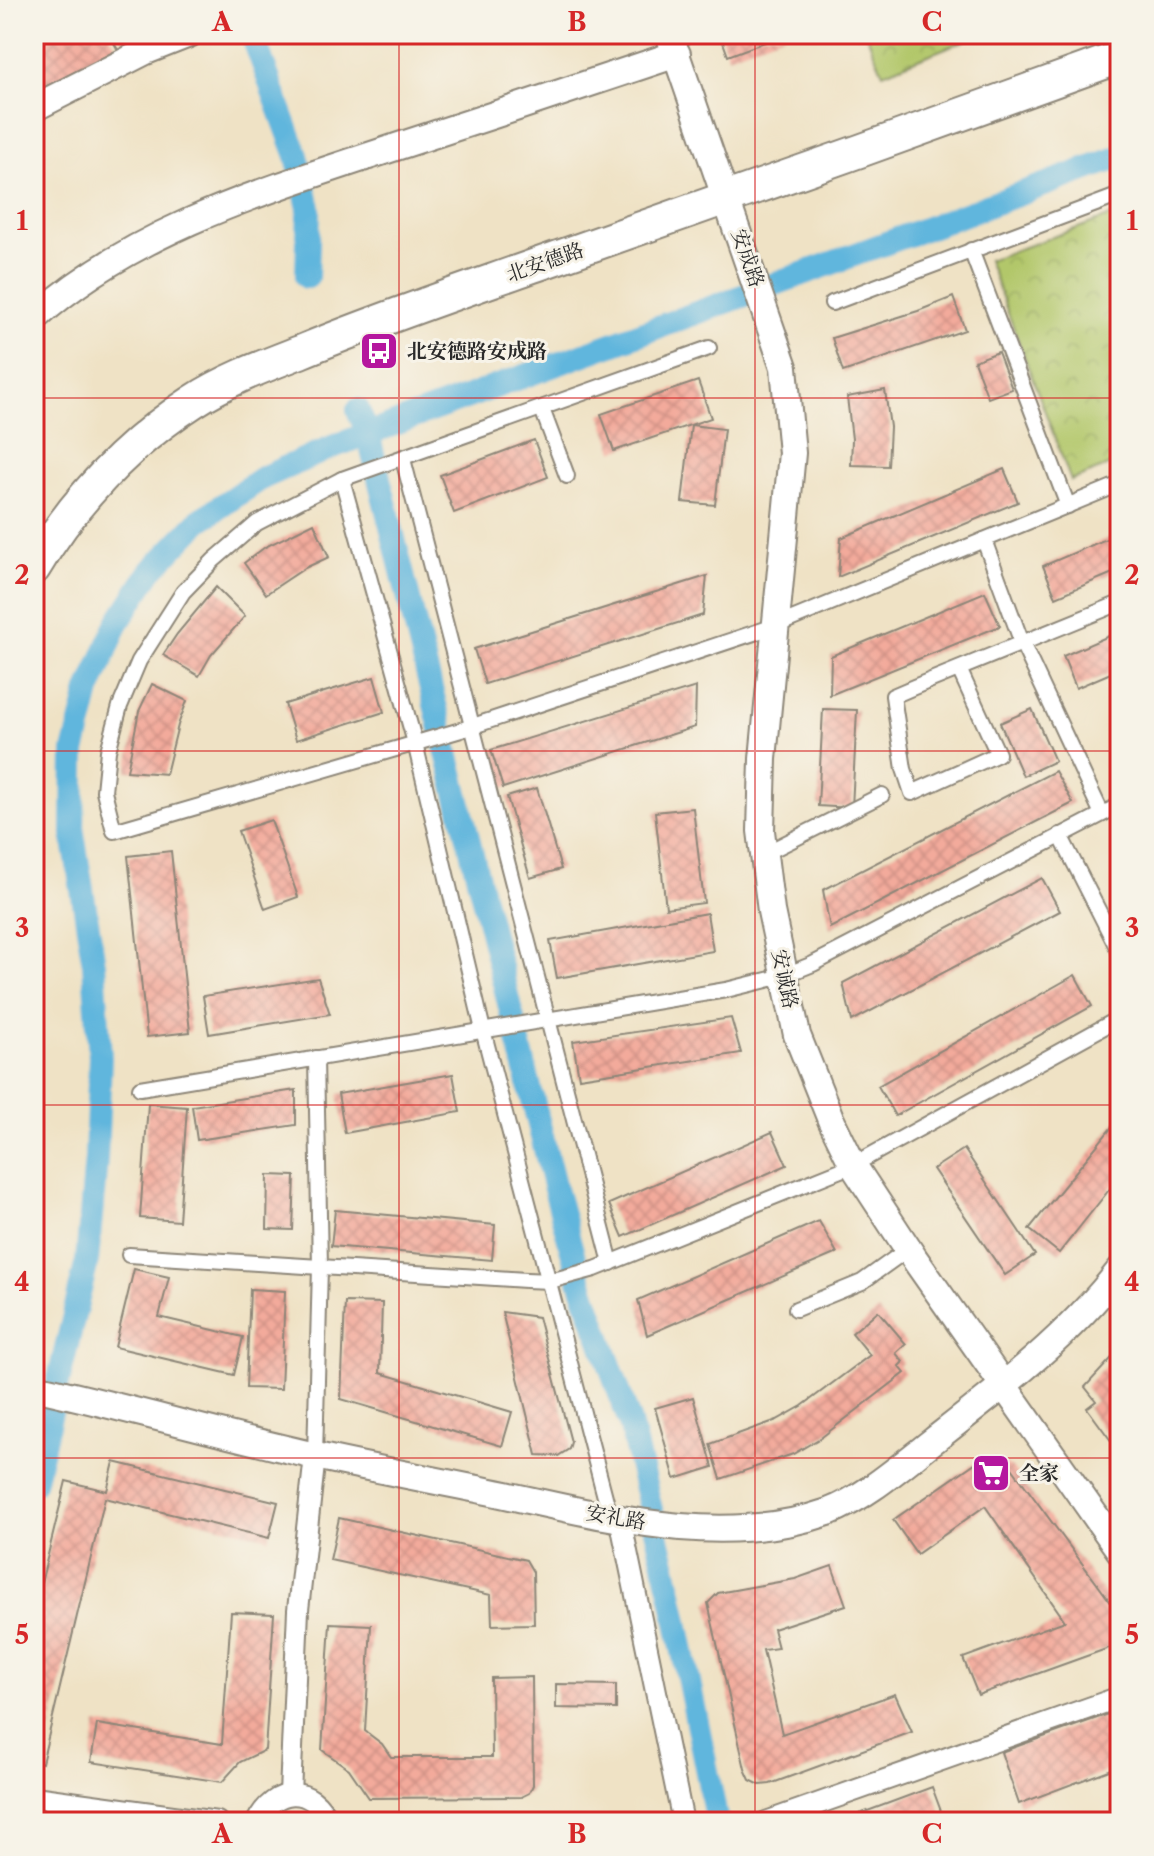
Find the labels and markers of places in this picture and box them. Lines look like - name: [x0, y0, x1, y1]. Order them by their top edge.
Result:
- bus stop icon: 北安德路安成路: [358, 330, 400, 372]
- place label: 北安德路安成路: [407, 339, 547, 363]
- supermarket icon: 全家: [970, 1452, 1012, 1494]
- place label: 全家: [1019, 1461, 1059, 1485]

